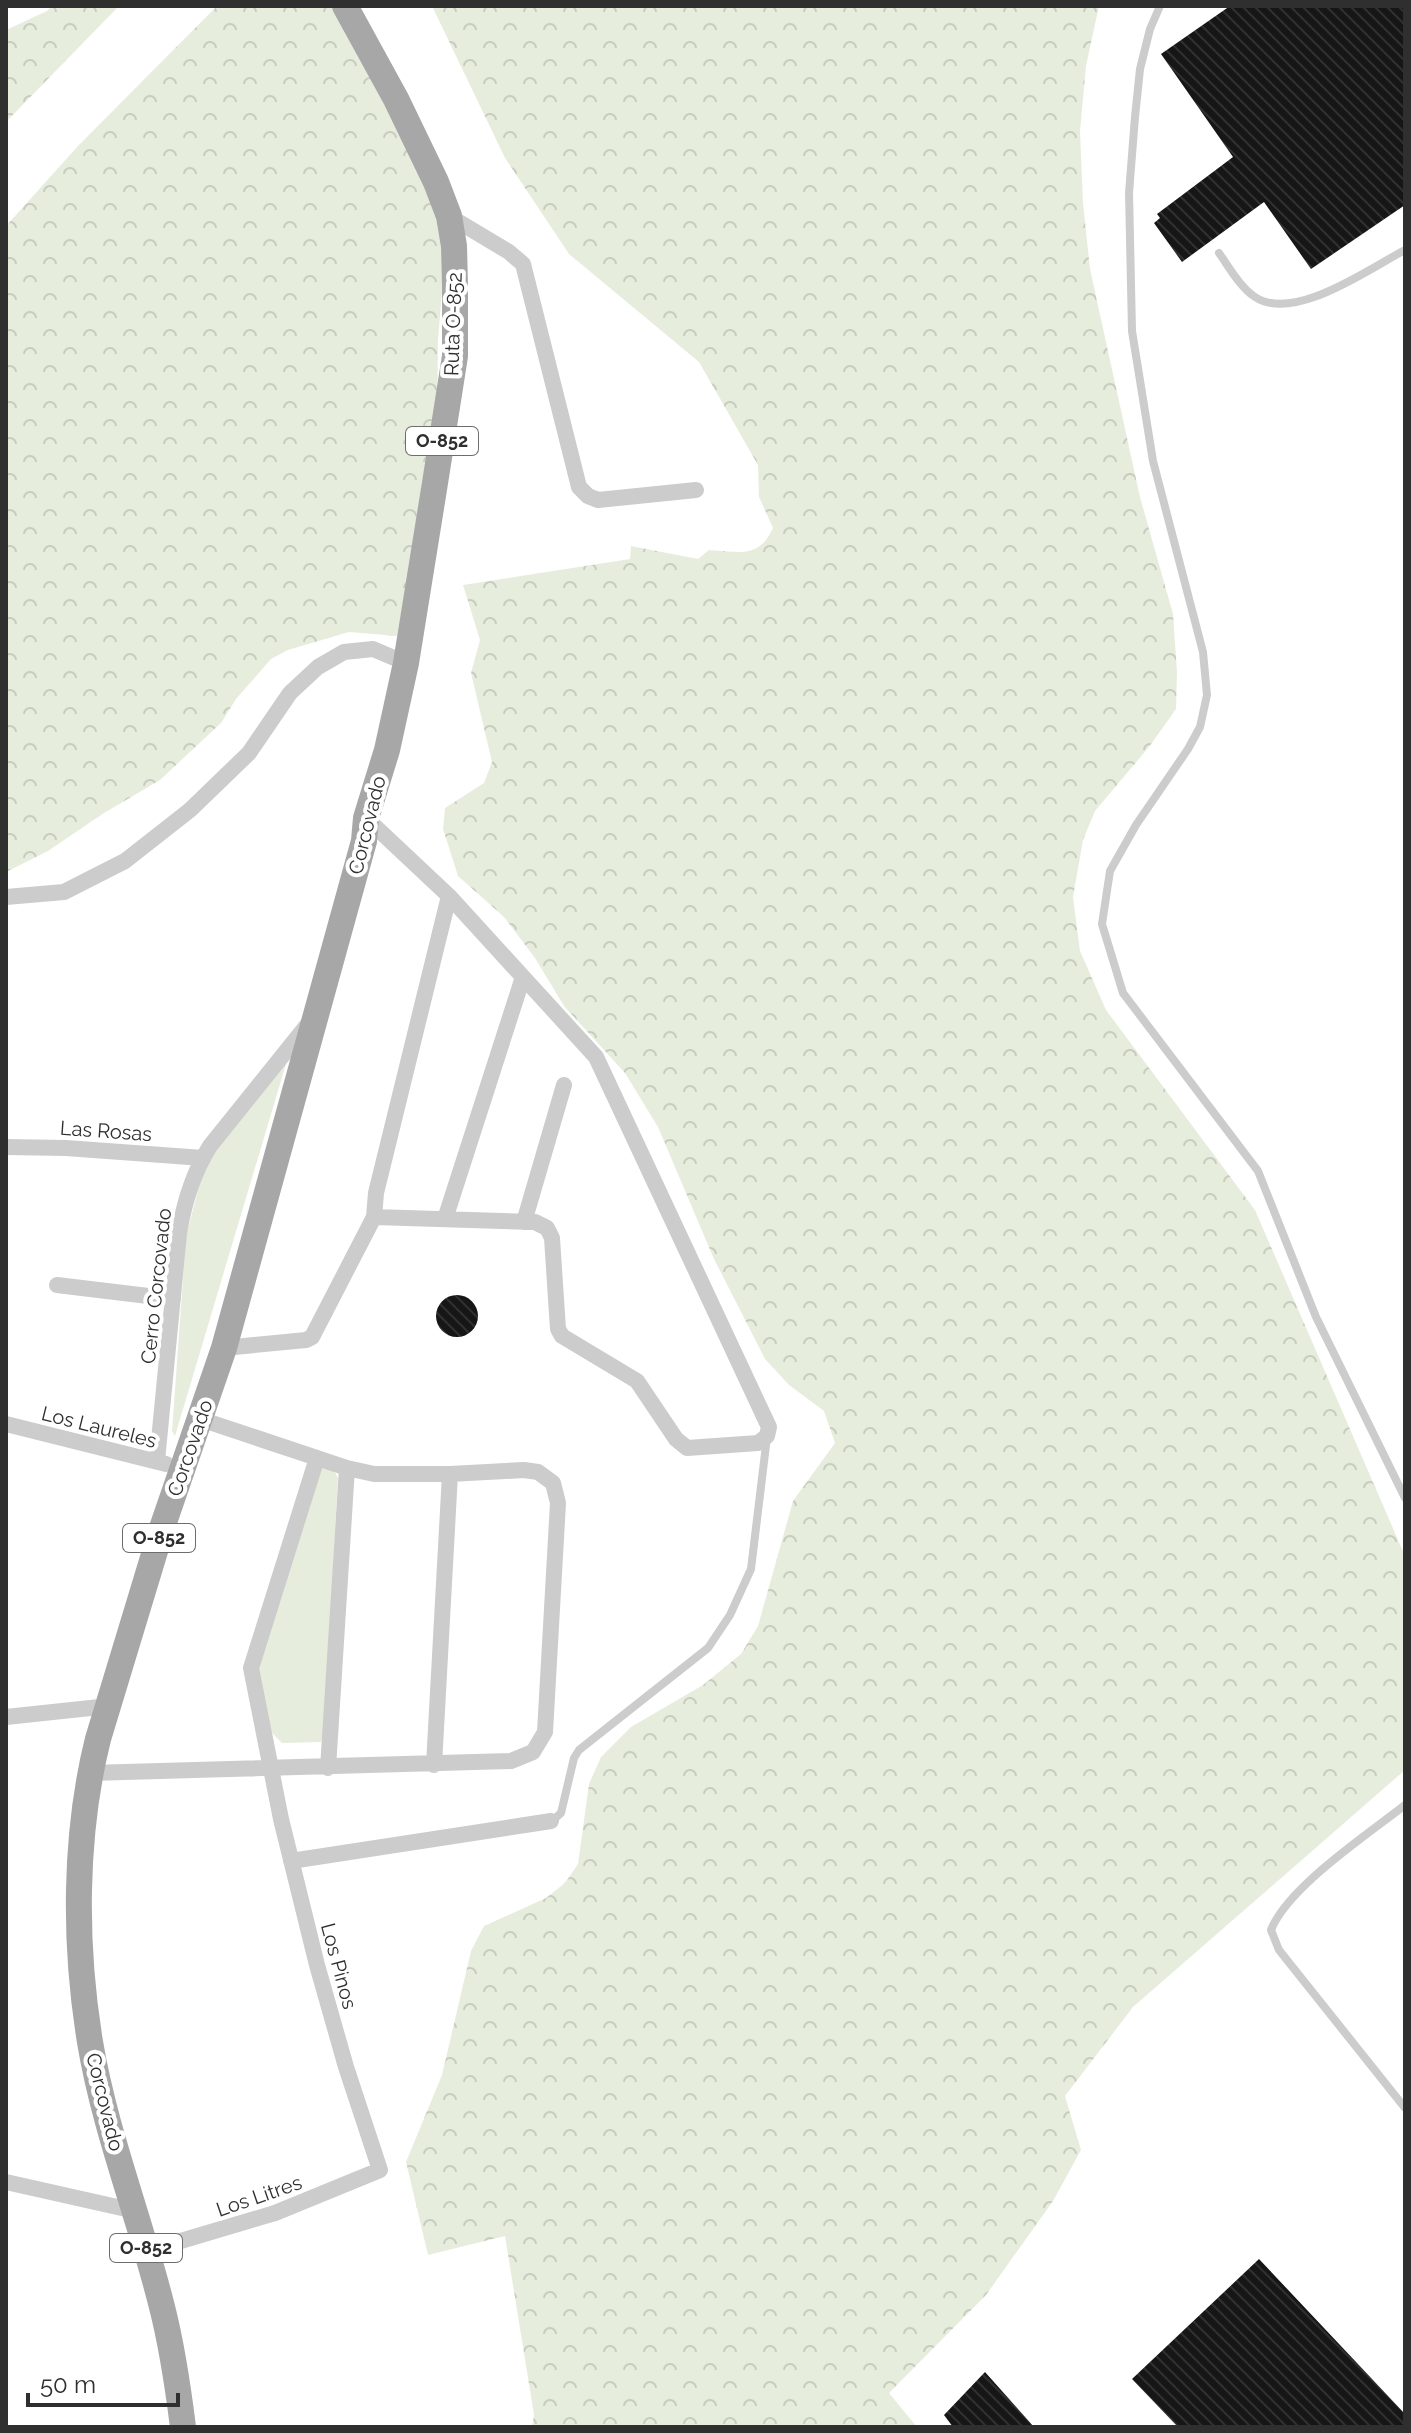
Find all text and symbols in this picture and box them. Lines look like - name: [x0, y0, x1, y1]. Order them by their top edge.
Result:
- street label: Ruta O-852: [439, 272, 467, 376]
- road number: O-852: [406, 427, 478, 455]
- street label: Corcovado: [343, 773, 391, 877]
- street label: Las Rosas: [59, 1116, 153, 1146]
- street label: Cerro Corcovado: [136, 1207, 176, 1365]
- street label: Corcovado: [162, 1397, 218, 1499]
- street label: Los Laureles: [39, 1401, 159, 1453]
- road number: O-852: [123, 1524, 195, 1552]
- street label: Los Pinos: [316, 1920, 362, 2012]
- street label: Corcovado: [81, 2050, 129, 2154]
- street label: Los Litres: [213, 2170, 305, 2222]
- road number: O-852: [110, 2234, 182, 2262]
- scale bar: [28, 2357, 178, 2407]
- text: 50 m: [40, 2370, 96, 2399]

